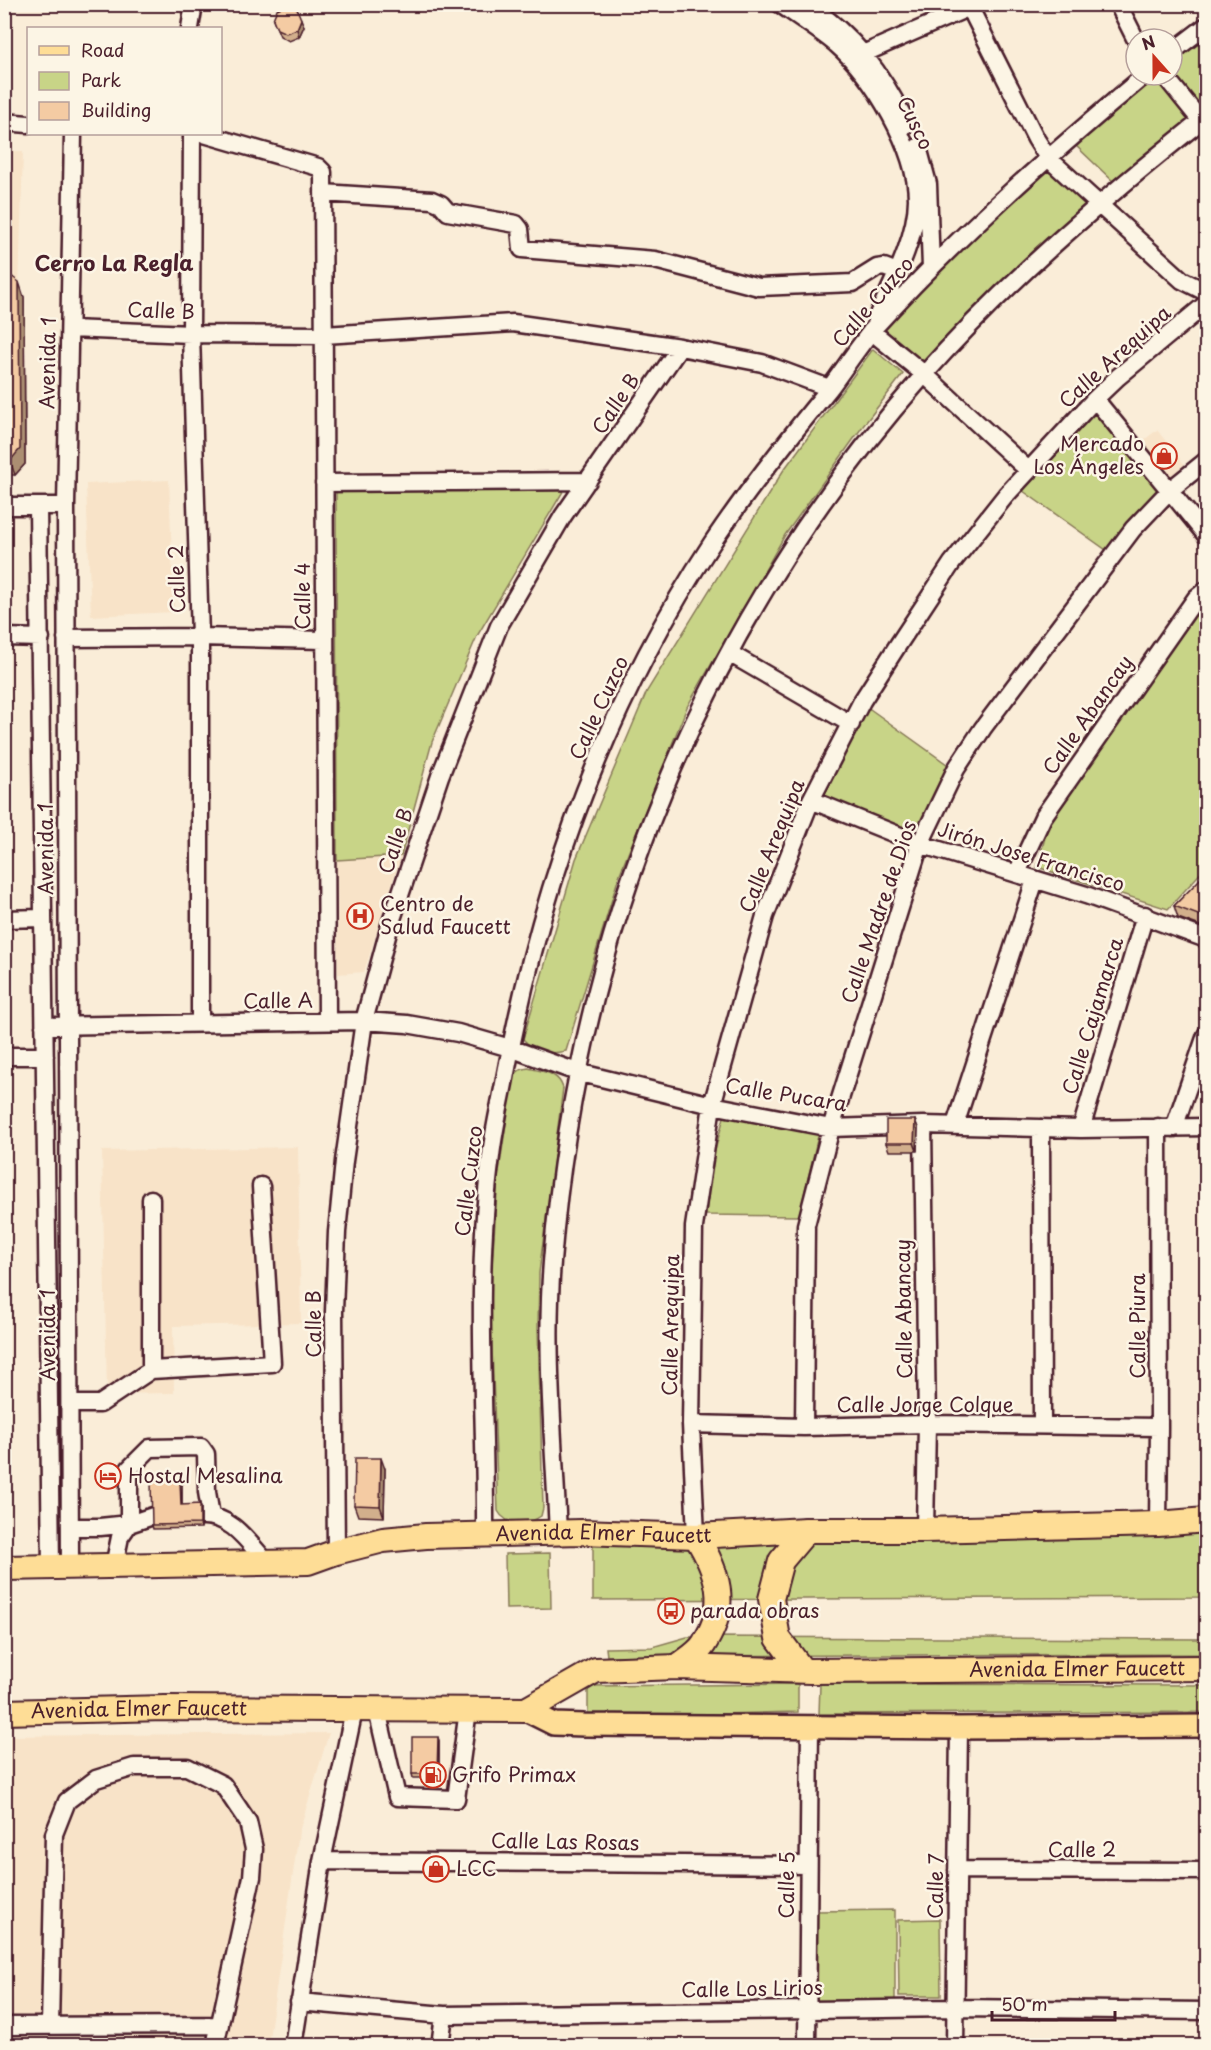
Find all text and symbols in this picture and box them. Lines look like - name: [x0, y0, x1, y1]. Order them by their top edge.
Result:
- legend: [27, 27, 222, 135]
- north arrow: [1124, 27, 1184, 87]
- text: N: [1138, 29, 1158, 56]
- text: Road: [81, 36, 125, 63]
- text: Park: [81, 66, 121, 93]
- street label: Cusco: [890, 91, 942, 155]
- text: Building: [81, 96, 151, 123]
- district label: Cerro La Regla: [35, 246, 193, 278]
- street label: Calle Cuzco: [824, 249, 920, 353]
- street label: Calle B: [127, 294, 195, 326]
- street label: Calle Arequipa: [1052, 297, 1177, 415]
- street label: Avenida 1: [31, 317, 63, 409]
- street label: Calle B: [584, 367, 647, 440]
- place label: Mercado Los Ángeles: [1033, 428, 1144, 481]
- shop icon: Mercado Los Ángeles: [1149, 441, 1179, 471]
- street label: Calle 2: [160, 544, 192, 614]
- street label: Calle 4: [287, 562, 317, 630]
- street label: Calle Abancay: [1035, 648, 1140, 780]
- street label: Calle Cuzco: [561, 651, 635, 764]
- street label: Calle Arequipa: [731, 774, 812, 917]
- street label: Avenida 1: [30, 803, 60, 895]
- street label: Calle B: [370, 804, 420, 878]
- street label: Jirón Jose Francisco: [934, 813, 1129, 899]
- street label: Calle Madre de Dios: [833, 816, 923, 1007]
- place label: Centro de Salud Faucett: [380, 888, 511, 941]
- hospital icon: Centro de Salud Faucett: [345, 901, 375, 931]
- street label: Calle Cajamarca: [1054, 933, 1130, 1098]
- street label: Calle A: [243, 984, 313, 1016]
- street label: Calle Pucara: [723, 1070, 850, 1119]
- street label: Calle Cuzco: [446, 1124, 490, 1238]
- street label: Calle Abancay: [887, 1239, 919, 1379]
- street label: Calle Arequipa: [654, 1253, 686, 1396]
- street label: Calle Piura: [1122, 1273, 1152, 1379]
- street label: Avenida 1: [32, 1289, 62, 1381]
- street label: Calle B: [298, 1290, 328, 1358]
- street label: Calle Jorge Colque: [836, 1389, 1014, 1419]
- place label: Hostal Mesalina: [128, 1460, 283, 1490]
- hotel icon: Hostal Mesalina: [93, 1461, 123, 1491]
- street label: Avenida Elmer Faucett: [495, 1516, 712, 1550]
- place label: parada obras: [690, 1595, 819, 1625]
- bus stop icon: parada obras: [656, 1596, 686, 1626]
- street label: Avenida Elmer Faucett: [969, 1652, 1185, 1684]
- street label: Avenida Elmer Faucett: [31, 1692, 247, 1725]
- place label: Grifo Primax: [452, 1759, 576, 1789]
- fuel station icon: Grifo Primax: [418, 1760, 448, 1790]
- street label: Calle Las Rosas: [491, 1825, 639, 1857]
- street label: Calle 2: [1048, 1834, 1116, 1864]
- street label: Calle 5: [770, 1851, 802, 1919]
- place label: LCC: [456, 1853, 497, 1883]
- street label: Calle 7: [919, 1853, 951, 1919]
- shop icon: LCC: [421, 1854, 451, 1884]
- street label: Calle Los Lirios: [681, 1972, 823, 2004]
- scale bar: [992, 1984, 1115, 2022]
- text: 50 m: [1001, 1990, 1048, 2017]

